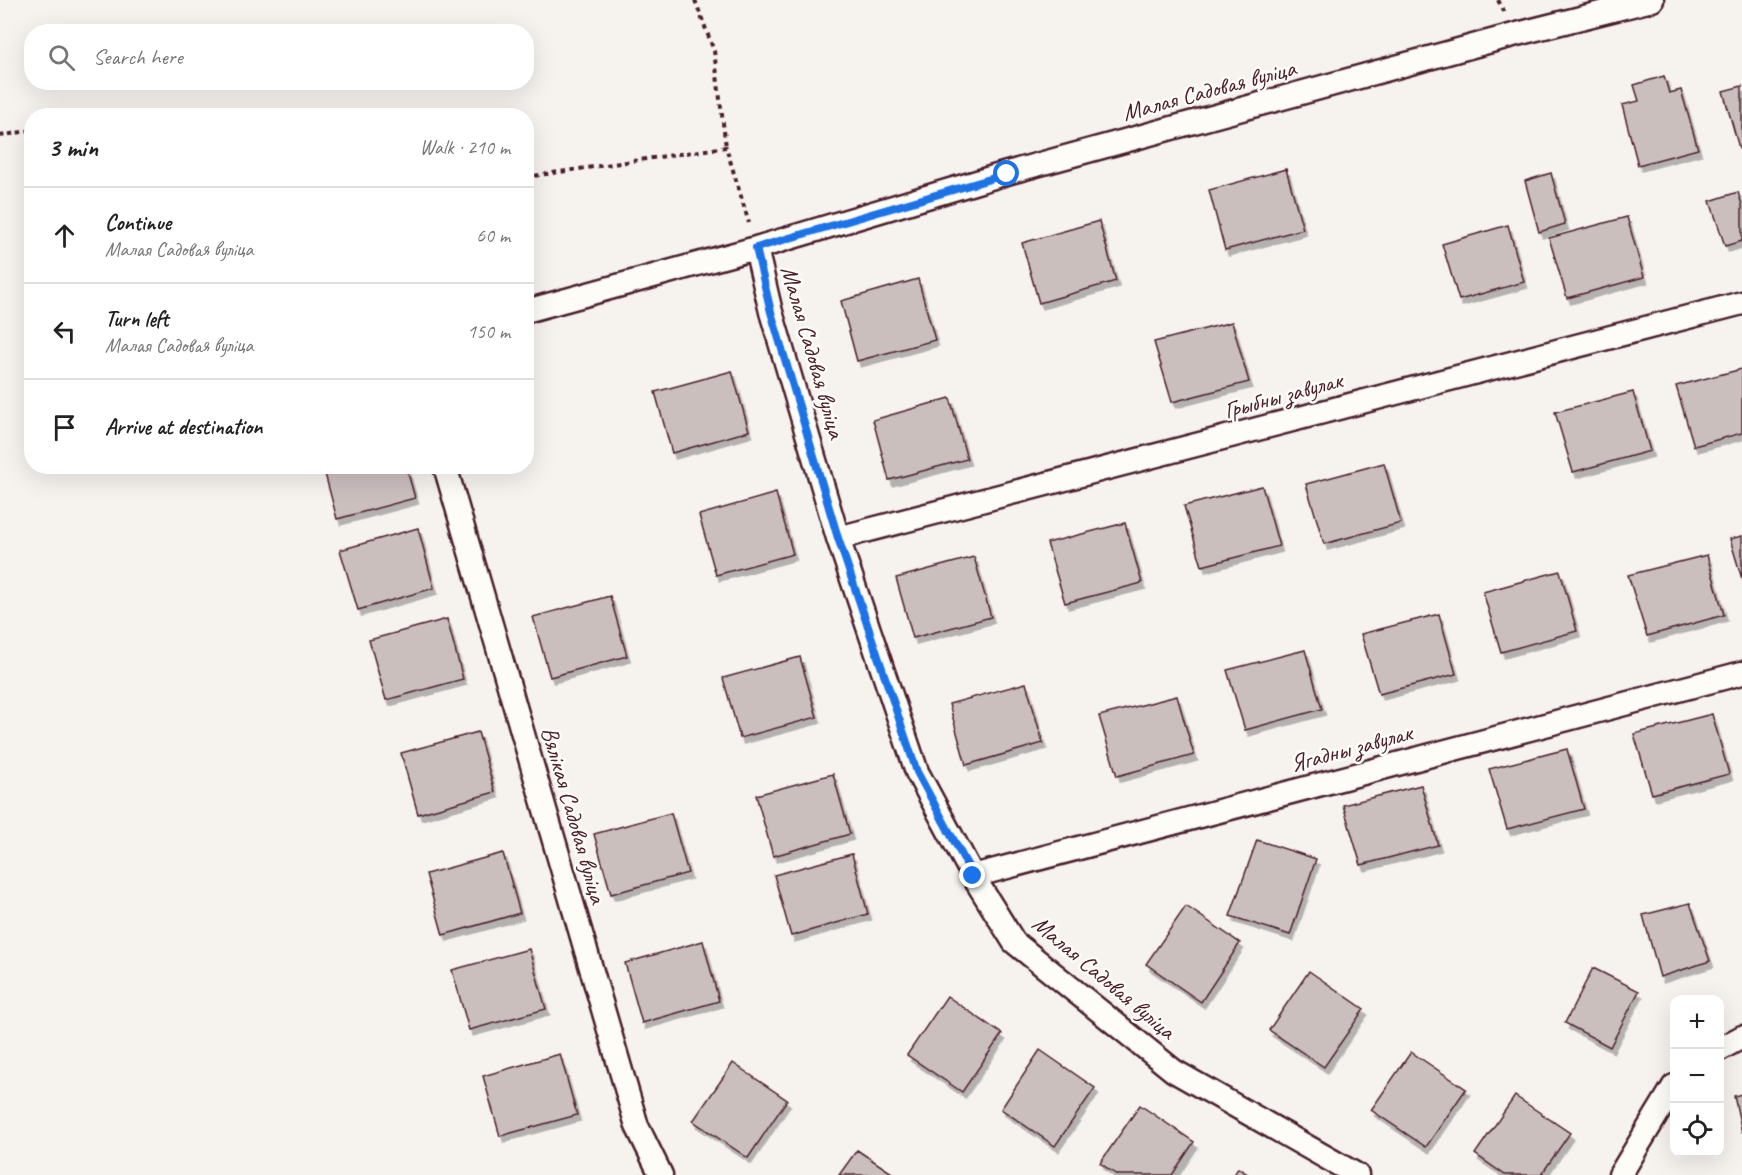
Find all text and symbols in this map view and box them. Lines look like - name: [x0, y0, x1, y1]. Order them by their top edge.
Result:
- search box: [24, 24, 534, 90]
- icon: search: [45, 41, 78, 74]
- text: Search here: [93, 43, 183, 71]
- street label: Малая Садовая вуліца: [1119, 52, 1300, 128]
- text: 3 min: [48, 131, 98, 164]
- text: Walk · 210 m: [420, 135, 510, 160]
- route start: [993, 160, 1019, 186]
- text: Continue: [105, 209, 171, 237]
- icon: ahead: [48, 219, 81, 252]
- text: 60 m: [476, 223, 510, 248]
- text: Малая Садовая вуліца: [105, 237, 253, 262]
- street label: Малая Садовая вуліца: [774, 262, 852, 443]
- text: Turn left: [105, 305, 169, 333]
- icon: left: [48, 315, 81, 348]
- text: 150 m: [467, 319, 510, 344]
- text: Малая Садовая вуліца: [105, 333, 253, 358]
- street label: Грыбны завулак: [1221, 364, 1348, 426]
- icon: arrive: [48, 411, 81, 444]
- text: Arrive at destination: [105, 413, 262, 441]
- street label: Ягадны завулак: [1287, 717, 1418, 780]
- street label: Вялікая Садовая вуліца: [534, 723, 614, 908]
- route end: [959, 862, 985, 888]
- street label: Малая Садовая вуліца: [1026, 908, 1183, 1047]
- map controls: [1670, 995, 1724, 1157]
- button: +: [1670, 995, 1724, 1049]
- button: −: [1670, 1049, 1724, 1103]
- button: locate: [1670, 1103, 1724, 1157]

